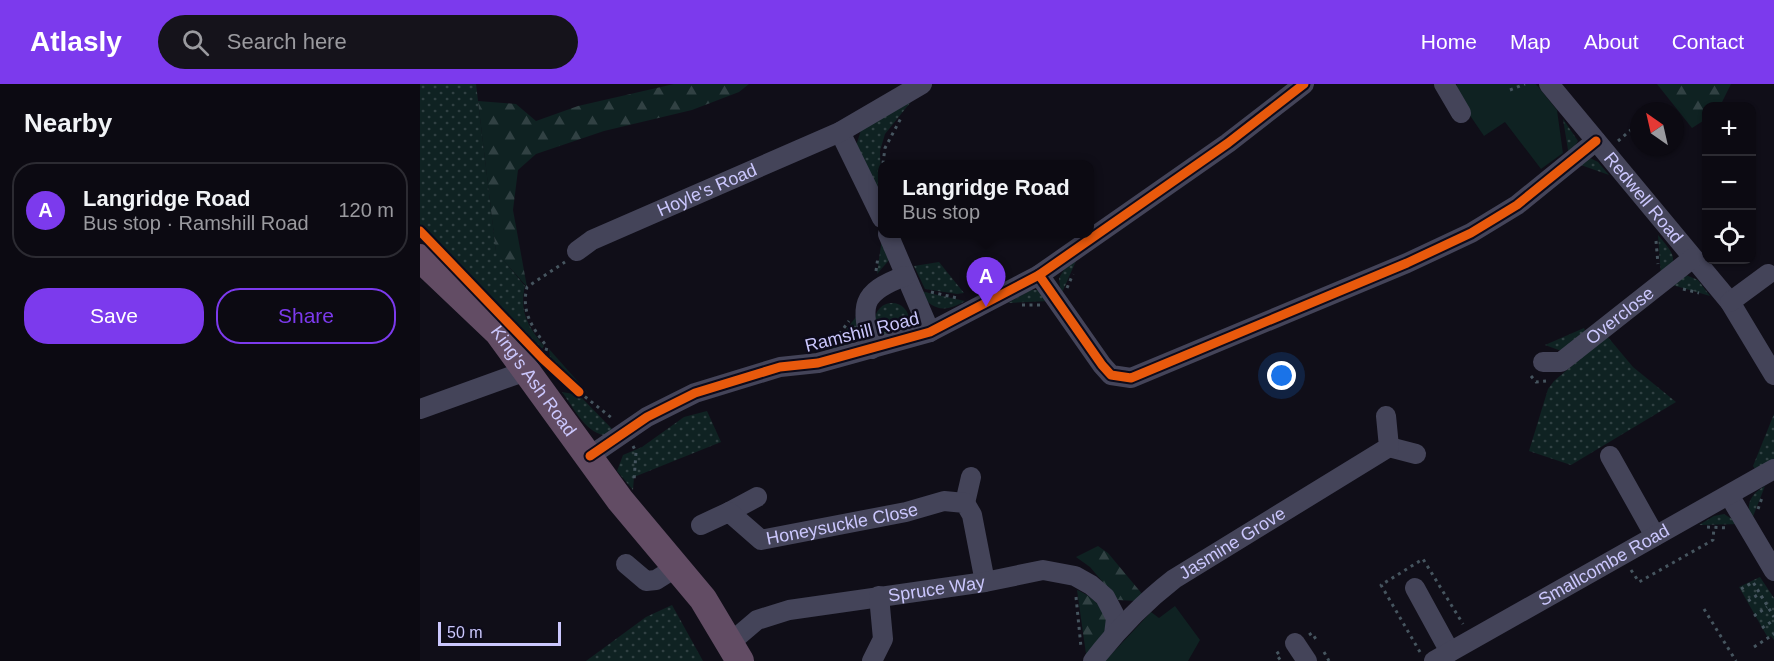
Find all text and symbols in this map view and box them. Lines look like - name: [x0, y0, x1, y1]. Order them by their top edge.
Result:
- search box: [158, 15, 578, 69]
- text: Atlasly: [30, 26, 122, 57]
- icon: search: [179, 26, 212, 59]
- text: Search here: [227, 29, 347, 54]
- text: Home: [1421, 30, 1477, 53]
- text: Map: [1510, 30, 1551, 53]
- text: About: [1584, 30, 1639, 53]
- text: Contact: [1672, 30, 1744, 53]
- north arrow: [1630, 102, 1684, 156]
- map controls: [1702, 102, 1756, 264]
- button: +: [1702, 102, 1756, 156]
- text: Nearby: [24, 108, 112, 138]
- street label: Redwell Road: [1600, 148, 1687, 247]
- button: −: [1702, 156, 1756, 210]
- street label: Hoyle's Road: [654, 159, 760, 220]
- popup: [878, 160, 1094, 238]
- text: Langridge Road: [902, 175, 1070, 200]
- text: Langridge Road: [83, 186, 250, 211]
- text: A: [38, 199, 53, 221]
- text: 120 m: [338, 199, 394, 221]
- text: Bus stop: [902, 201, 980, 223]
- button: locate: [1702, 210, 1756, 264]
- text: Bus stop · Ramshill Road: [83, 212, 309, 234]
- pin: A: [966, 258, 1006, 307]
- street label: Overclose: [1582, 283, 1658, 349]
- button: Save: [24, 288, 204, 344]
- button: Share: [216, 288, 396, 344]
- street label: Ramshill Road: [803, 308, 921, 356]
- street label: King's Ash Road: [487, 322, 580, 440]
- your location: [1267, 361, 1296, 390]
- street label: Honeysuckle Close: [765, 499, 920, 549]
- street label: Jasmine Grove: [1175, 503, 1289, 583]
- street label: Smallcombe Road: [1535, 520, 1673, 610]
- street label: Spruce Way: [887, 572, 986, 606]
- scale bar: [438, 619, 561, 646]
- text: 50 m: [447, 624, 483, 641]

